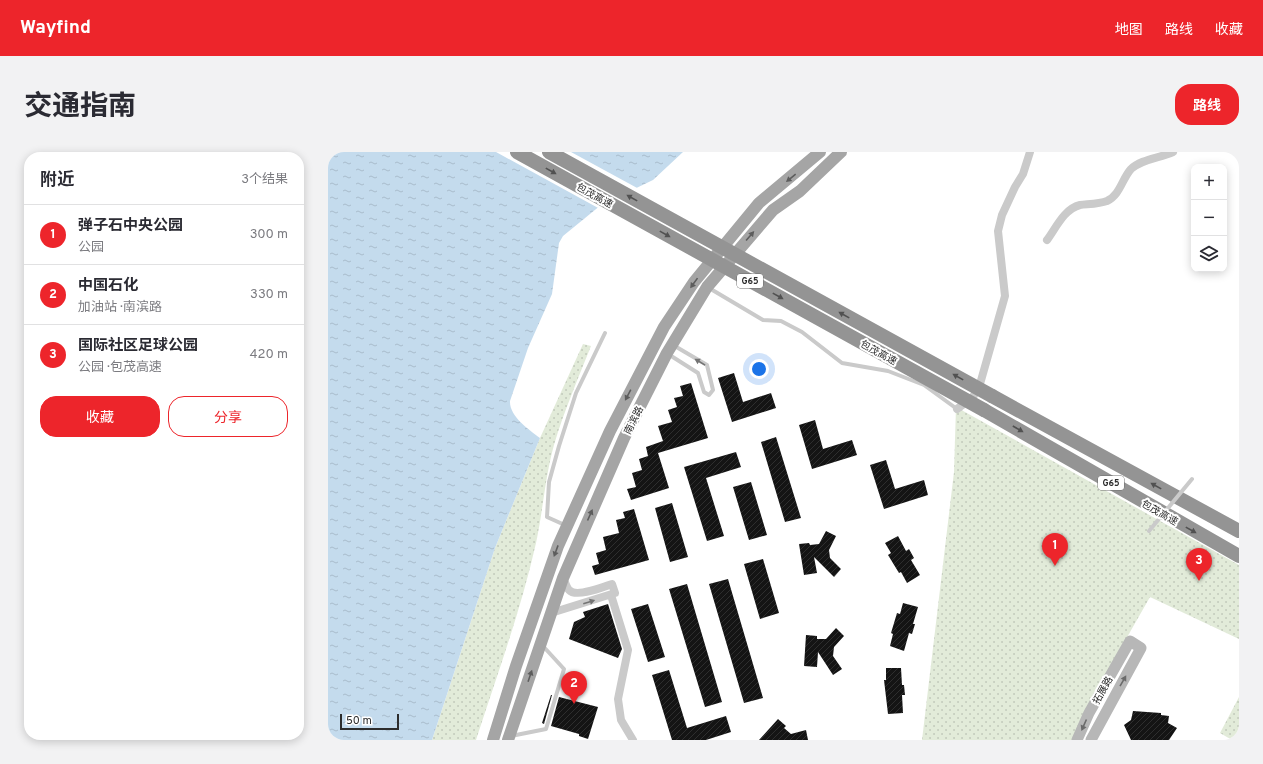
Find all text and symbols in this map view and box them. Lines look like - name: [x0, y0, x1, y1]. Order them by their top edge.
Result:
- text: Wayfind: [20, 16, 91, 40]
- text: 地图: [1115, 22, 1143, 39]
- text: 路线: [1165, 22, 1193, 39]
- text: 收藏: [1215, 22, 1243, 39]
- button: 路线: [1175, 84, 1239, 125]
- text: 交通指南: [24, 90, 136, 126]
- map controls: [1191, 164, 1227, 272]
- button: +: [1191, 164, 1227, 200]
- one-way arrow: [545, 167, 557, 174]
- text: 附近: [40, 170, 74, 192]
- text: 3个结果: [241, 172, 288, 188]
- one-way arrow: [785, 173, 796, 182]
- street label: 包茂高速: [574, 181, 615, 212]
- one-way arrow: [626, 194, 638, 201]
- button: −: [1191, 200, 1227, 236]
- text: 弹子石中央公园: [78, 217, 183, 236]
- text: 1: [50, 227, 56, 243]
- text: 300 m: [250, 227, 288, 243]
- one-way arrow: [659, 230, 670, 237]
- one-way arrow: [746, 231, 755, 242]
- button: layers: [1191, 236, 1227, 272]
- text: 公园: [78, 240, 104, 256]
- road number: G65: [737, 274, 763, 288]
- text: 中国石化: [78, 277, 138, 296]
- one-way arrow: [689, 278, 698, 289]
- text: 2: [49, 287, 57, 303]
- text: 330 m: [250, 287, 288, 303]
- one-way arrow: [773, 293, 784, 300]
- text: 加油站 · 南滨路: [78, 300, 162, 316]
- one-way arrow: [838, 311, 850, 318]
- text: 国际社区足球公园: [78, 337, 198, 356]
- street label: 包茂高速: [858, 338, 899, 369]
- text: 3: [49, 347, 57, 363]
- text: 420 m: [250, 347, 288, 363]
- one-way arrow: [694, 358, 706, 365]
- your location: [749, 359, 769, 379]
- text: 公园 · 包茂高速: [78, 360, 162, 376]
- one-way arrow: [952, 374, 963, 381]
- one-way arrow: [625, 390, 632, 401]
- button: 收藏: [40, 396, 160, 437]
- button: 分享: [168, 396, 288, 437]
- street label: 南滨路: [622, 404, 647, 437]
- one-way arrow: [1012, 426, 1024, 433]
- road number: G65: [1098, 476, 1124, 490]
- one-way arrow: [1150, 482, 1161, 489]
- street label: 包茂高速: [1139, 498, 1180, 529]
- one-way arrow: [587, 509, 593, 520]
- one-way arrow: [1185, 526, 1197, 533]
- pin: 1: [1042, 533, 1068, 566]
- one-way arrow: [553, 546, 559, 558]
- pin: 3: [1186, 548, 1212, 581]
- one-way arrow: [583, 599, 595, 605]
- one-way arrow: [527, 669, 533, 681]
- pin: 2: [561, 671, 587, 704]
- street label: 拓展路: [1090, 674, 1116, 707]
- one-way arrow: [1119, 675, 1126, 687]
- scale bar: [340, 712, 399, 731]
- text: 50 m: [346, 714, 372, 728]
- one-way arrow: [1081, 719, 1087, 730]

